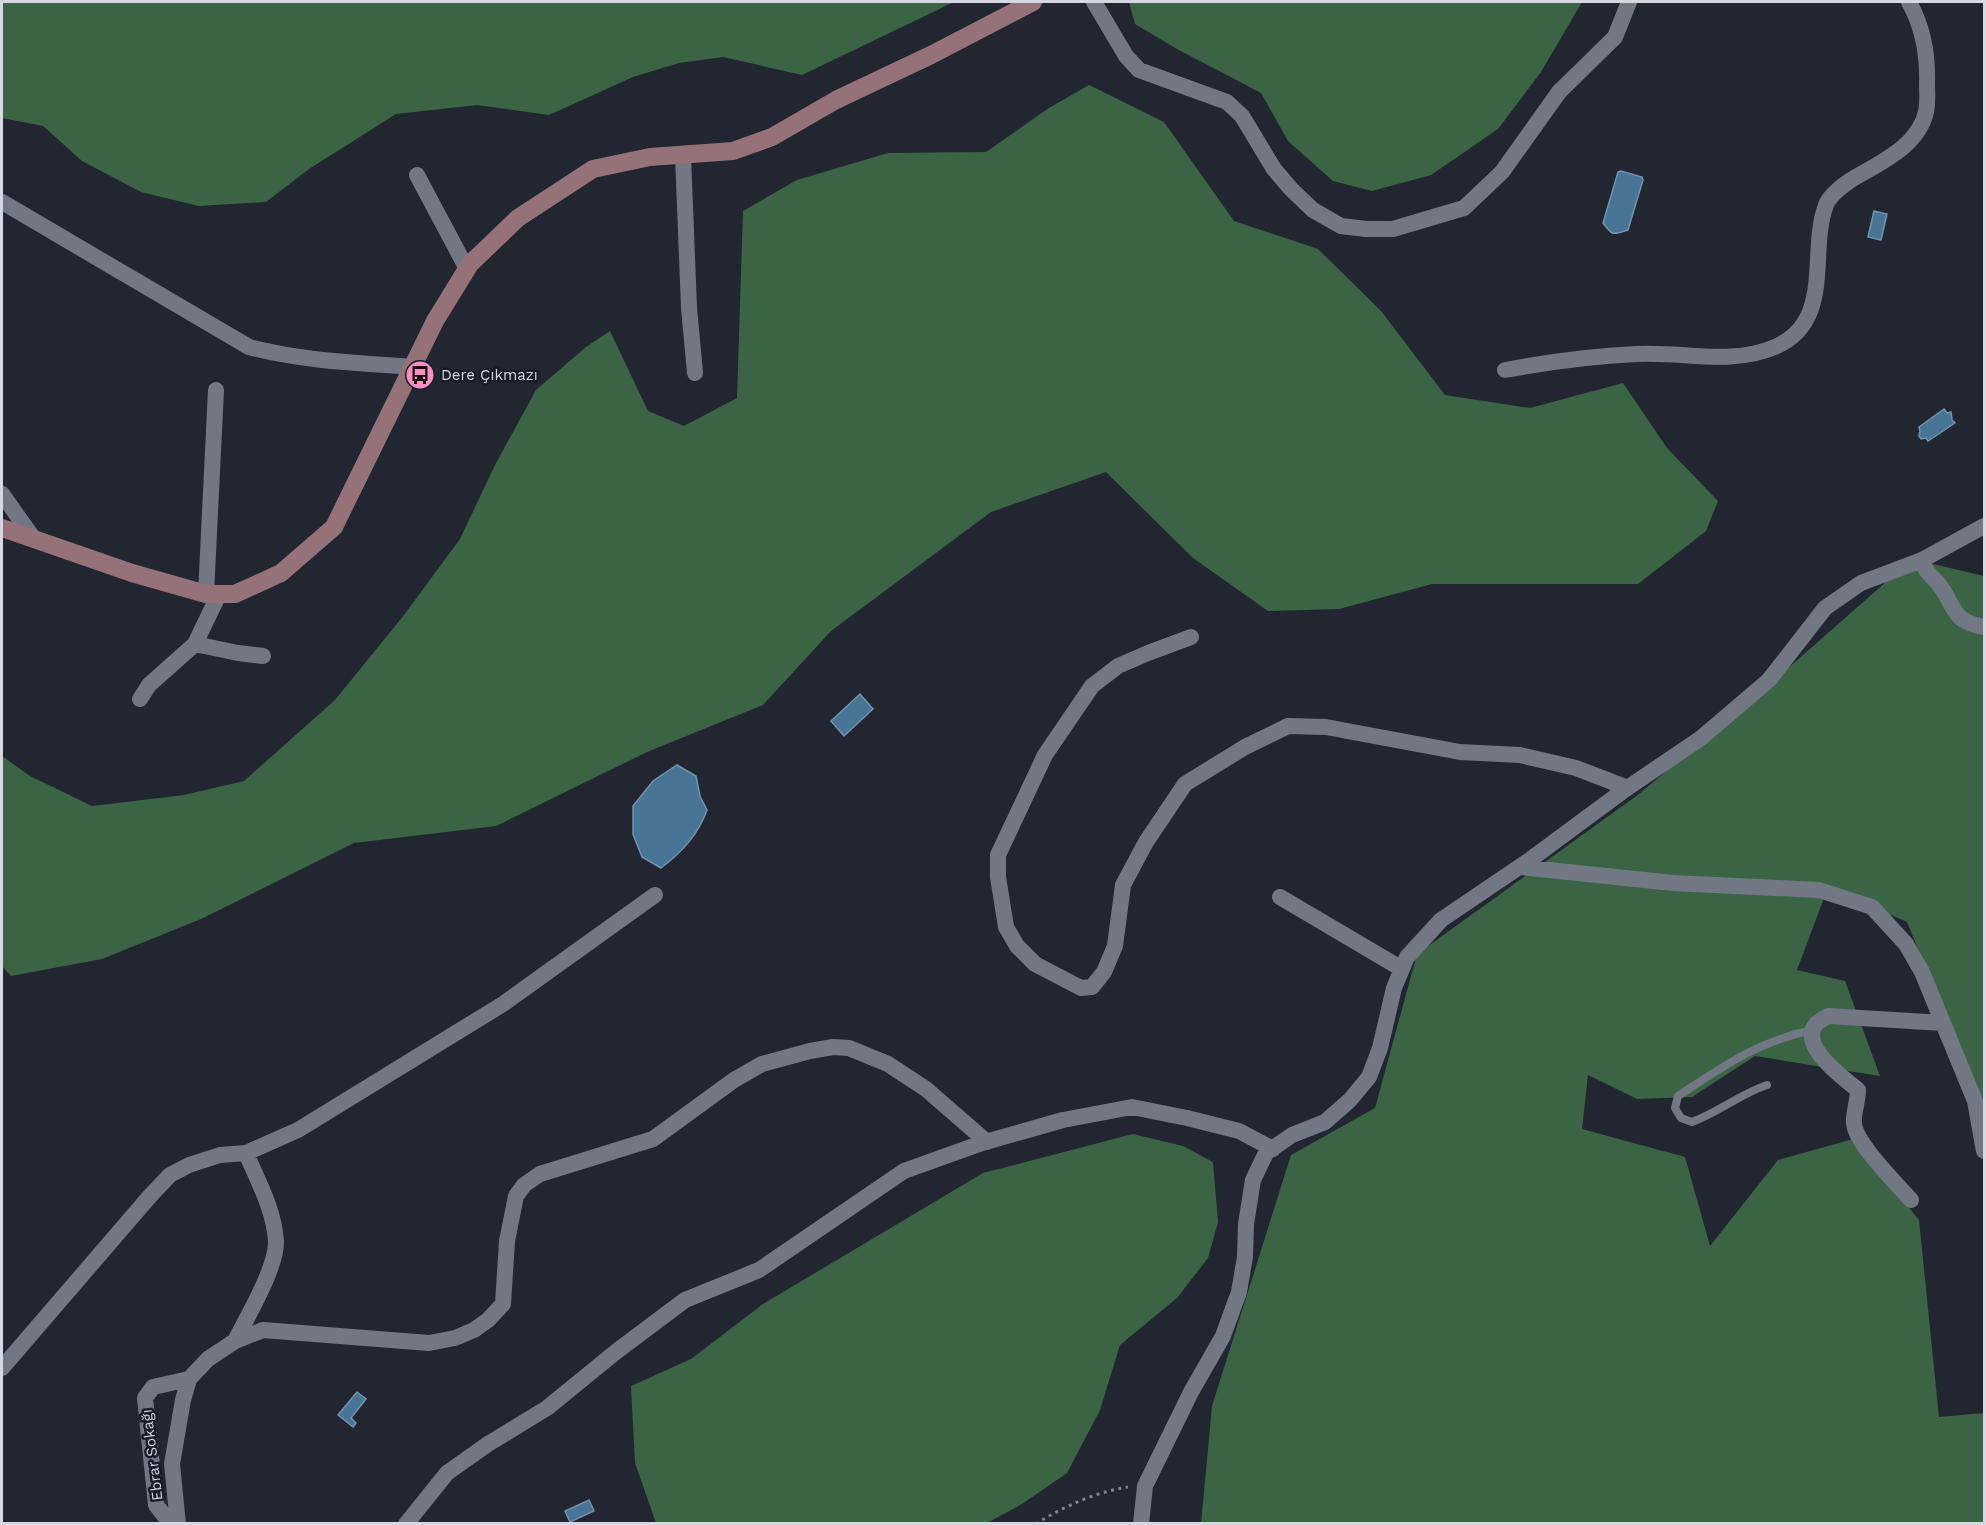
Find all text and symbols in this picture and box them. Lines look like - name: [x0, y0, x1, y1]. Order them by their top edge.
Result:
- bus stop icon: Dere Çıkmazı: [404, 359, 436, 391]
- place label: Dere Çıkmazı: [441, 366, 538, 384]
- street label: Ebrar Sokağı: [137, 1408, 167, 1502]

